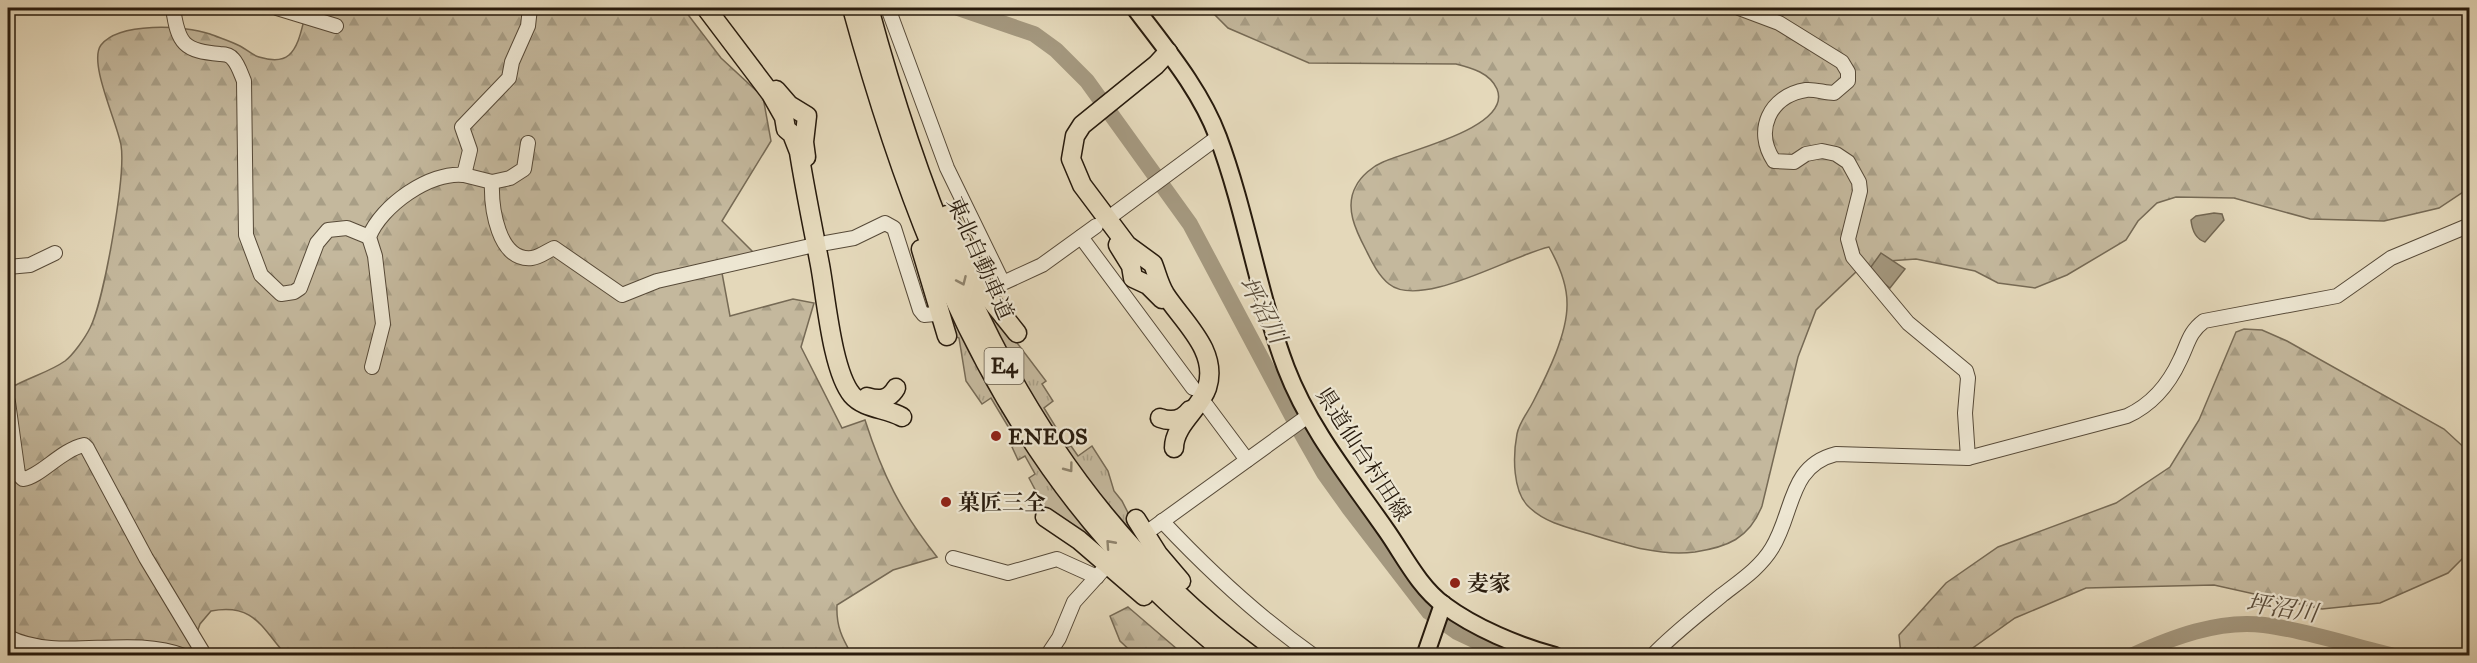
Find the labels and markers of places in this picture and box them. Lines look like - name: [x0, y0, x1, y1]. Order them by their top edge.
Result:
- place label: ENEOS: [1008, 423, 1088, 450]
- marker: ENEOS: [989, 429, 1003, 443]
- place label: 菓匠三全: [958, 489, 1046, 516]
- marker: 菓匠三全: [939, 495, 953, 509]
- place label: 麦家: [1467, 570, 1511, 597]
- marker: 麦家: [1448, 576, 1462, 590]

